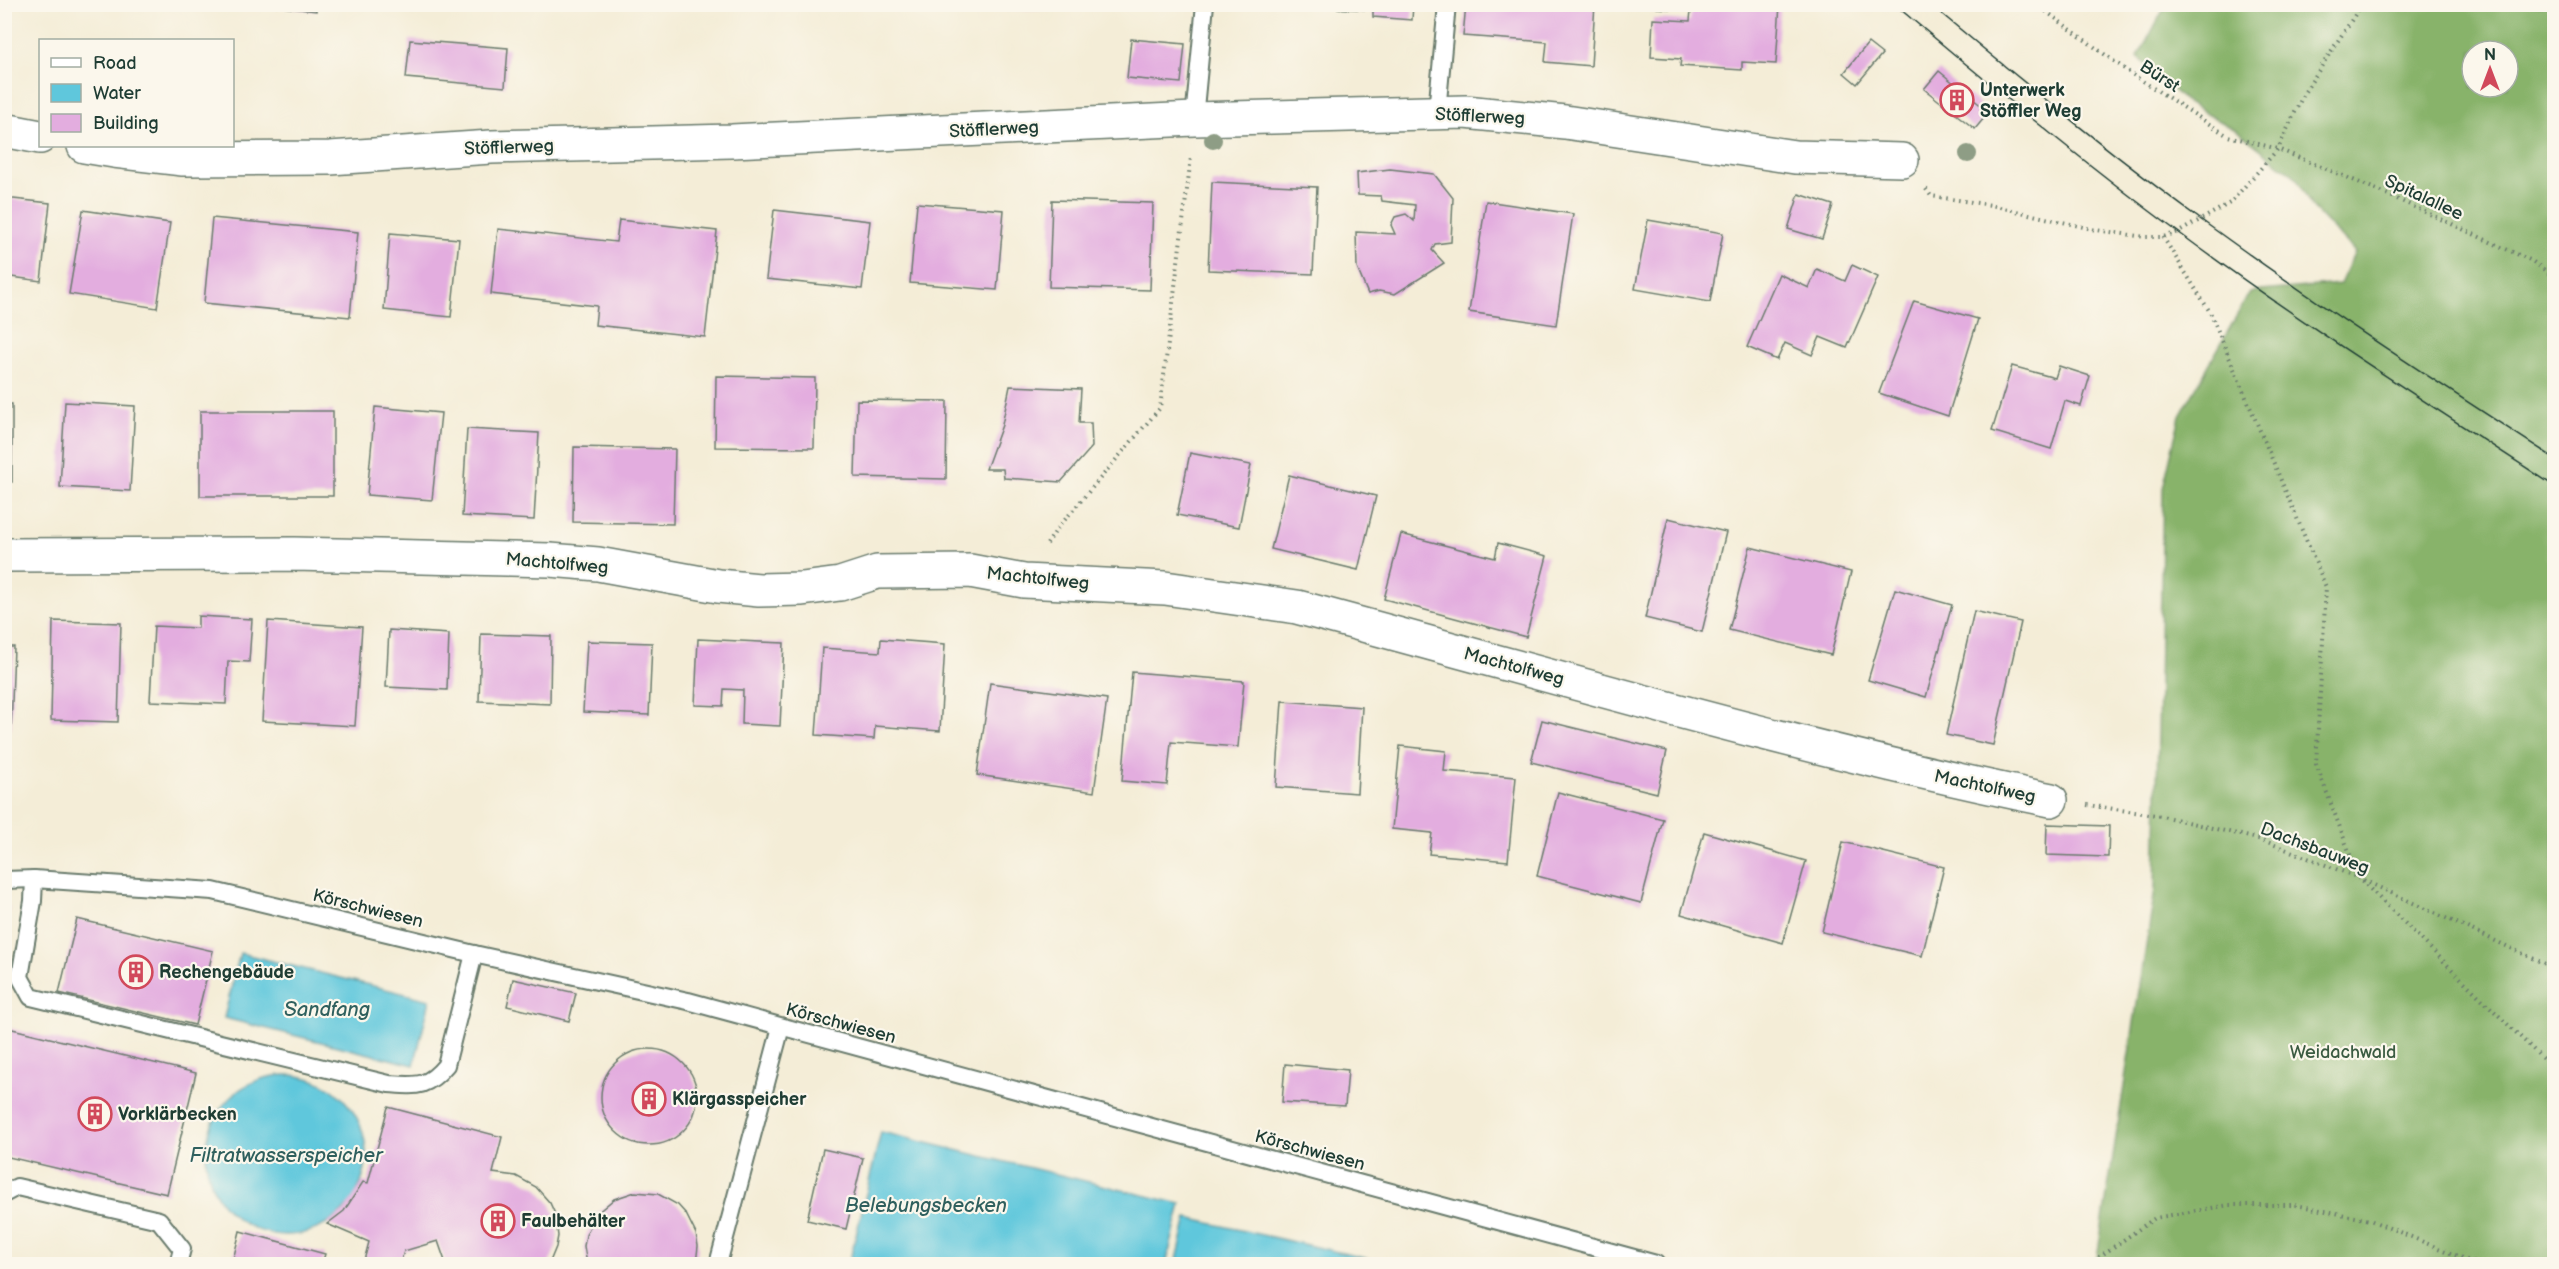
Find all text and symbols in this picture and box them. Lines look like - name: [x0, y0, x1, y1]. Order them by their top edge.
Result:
- legend: [39, 39, 234, 147]
- north arrow: [2460, 39, 2520, 99]
- text: N: [2484, 46, 2496, 65]
- text: Road: [93, 53, 137, 74]
- street label: Bürst: [2136, 56, 2184, 97]
- place label: Unterwerk Stöffler Weg: [1980, 80, 2081, 122]
- building icon: Unterwerk Stöffler Weg: [1939, 82, 1975, 118]
- text: Water: [93, 83, 141, 104]
- street label: Stöfflerweg: [1435, 104, 1525, 129]
- text: Building: [93, 113, 159, 134]
- street label: Stöfflerweg: [949, 117, 1039, 142]
- street label: Stöfflerweg: [464, 135, 554, 160]
- street label: Spitalallee: [2381, 170, 2467, 225]
- street label: Machtolfweg: [505, 549, 609, 578]
- street label: Machtolfweg: [986, 563, 1090, 594]
- street label: Machtolfweg: [1461, 643, 1566, 690]
- street label: Machtolfweg: [1932, 766, 2037, 807]
- street label: Dachsbauweg: [2257, 818, 2372, 879]
- street label: Körschwiesen: [310, 885, 425, 932]
- building icon: Rechengebäude: [118, 954, 154, 990]
- place label: Rechengebäude: [159, 962, 294, 983]
- water label: Sandfang: [284, 998, 370, 1022]
- street label: Körschwiesen: [784, 999, 898, 1048]
- park label: Weidachwald: [2290, 1042, 2396, 1063]
- building icon: Klärgasspeicher: [631, 1081, 667, 1117]
- place label: Klärgasspeicher: [672, 1089, 807, 1110]
- building icon: Vorklärbecken: [77, 1096, 113, 1132]
- place label: Vorklärbecken: [118, 1104, 237, 1125]
- street label: Körschwiesen: [1253, 1126, 1367, 1175]
- water label: Filtratwasserspeicher: [190, 1144, 384, 1168]
- water label: Belebungsbecken: [845, 1194, 1007, 1218]
- building icon: Faulbehälter: [480, 1203, 516, 1239]
- place label: Faulbehälter: [521, 1211, 626, 1232]

